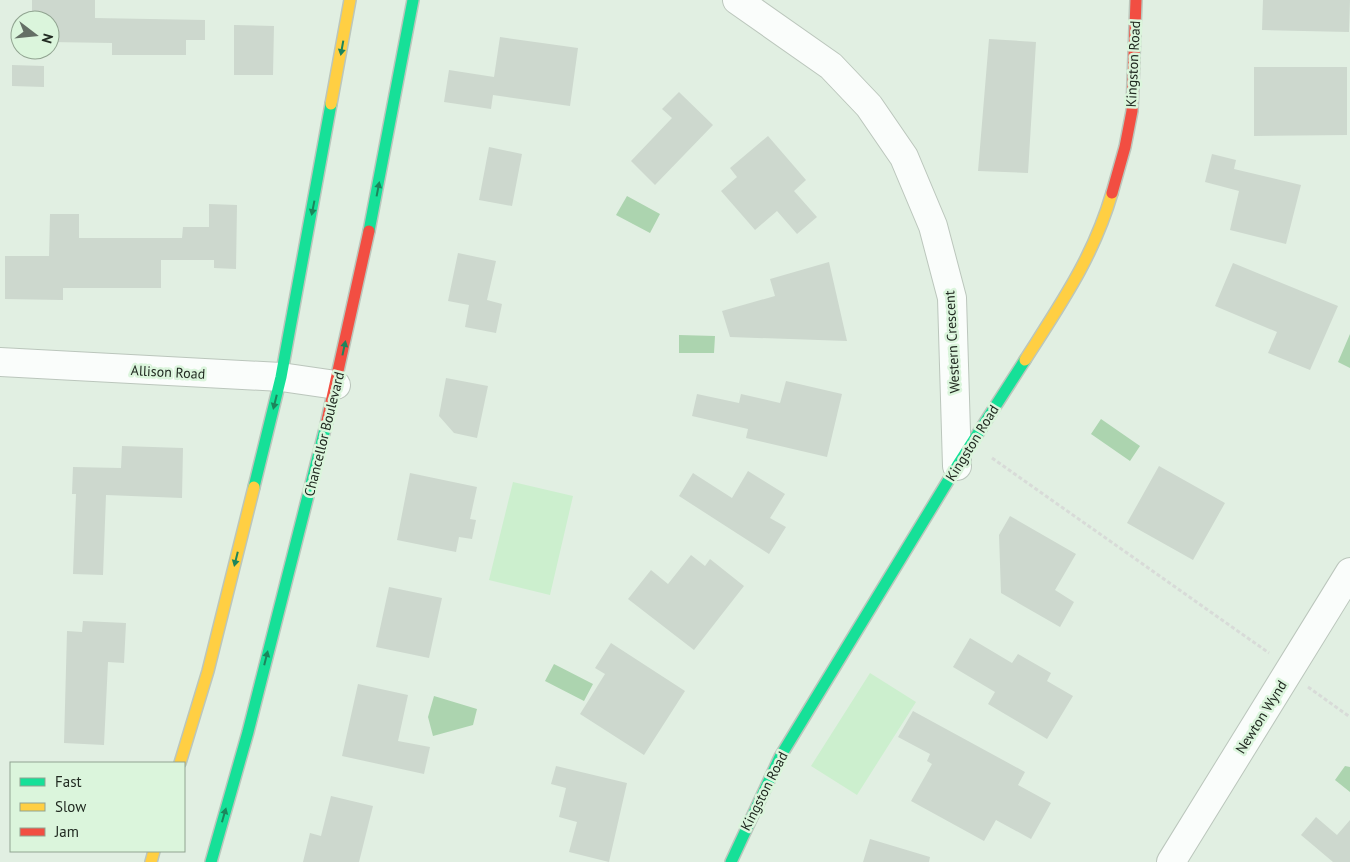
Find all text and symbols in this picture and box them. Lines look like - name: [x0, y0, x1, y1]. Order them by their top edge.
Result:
- north arrow: [10, 10, 60, 60]
- street label: Kingston Road: [1122, 20, 1144, 108]
- text: N: [38, 32, 57, 45]
- one-way arrow: [337, 40, 345, 56]
- one-way arrow: [374, 181, 382, 197]
- one-way arrow: [309, 200, 317, 216]
- street label: Western Crescent: [940, 290, 964, 394]
- one-way arrow: [341, 339, 349, 355]
- street label: Allison Road: [130, 361, 206, 383]
- street label: Chancellor Boulevard: [300, 370, 348, 498]
- one-way arrow: [271, 394, 279, 409]
- street label: Kingston Road: [941, 402, 1003, 484]
- one-way arrow: [231, 552, 239, 567]
- one-way arrow: [263, 651, 271, 666]
- street label: Newton Wynd: [1231, 677, 1291, 757]
- street label: Kingston Road: [736, 748, 792, 834]
- legend: [10, 762, 185, 852]
- text: Fast: [55, 772, 82, 791]
- text: Slow: [55, 797, 86, 816]
- one-way arrow: [221, 808, 229, 823]
- text: Jam: [54, 822, 79, 841]

